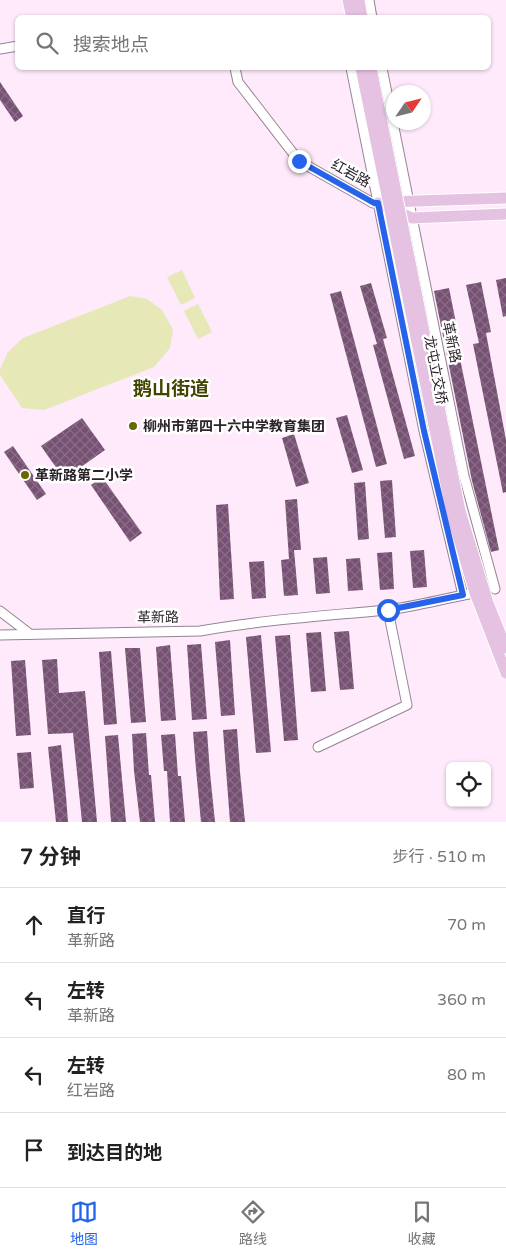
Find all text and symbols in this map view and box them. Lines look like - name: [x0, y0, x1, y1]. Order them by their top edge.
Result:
- search box: [15, 15, 491, 70]
- icon: search: [33, 29, 61, 57]
- text: 搜索地点: [73, 34, 149, 56]
- north arrow: [386, 85, 431, 130]
- route end: [288, 150, 311, 173]
- street label: 红岩路: [328, 156, 373, 191]
- street label: 革新路: [439, 320, 464, 364]
- street label: 龙屯立交桥: [420, 334, 451, 406]
- district label: 鹅山街道: [133, 378, 209, 400]
- place label: 柳州市第四十六中学教育集团: [143, 418, 325, 435]
- marker: 柳州市第四十六中学教育集团: [127, 420, 139, 432]
- place label: 革新路第二小学: [35, 467, 133, 484]
- marker: 革新路第二小学: [19, 469, 31, 481]
- route start: [377, 599, 400, 622]
- street label: 革新路: [137, 609, 179, 626]
- map controls: [446, 762, 491, 807]
- button: locate: [446, 762, 491, 807]
- text: 7 分钟: [20, 845, 81, 870]
- text: 步行 · 510 m: [393, 847, 486, 867]
- text: 直行: [67, 905, 105, 927]
- icon: ahead: [20, 911, 48, 939]
- text: 70 m: [447, 915, 486, 935]
- text: 革新路: [67, 931, 115, 951]
- text: 左转: [67, 980, 105, 1002]
- icon: left: [20, 986, 48, 1014]
- text: 360 m: [437, 990, 486, 1010]
- text: 革新路: [67, 1006, 115, 1026]
- text: 左转: [67, 1055, 105, 1077]
- icon: left: [20, 1061, 48, 1089]
- text: 80 m: [447, 1065, 486, 1085]
- text: 红岩路: [67, 1081, 115, 1101]
- icon: arrive: [20, 1136, 48, 1164]
- text: 到达目的地: [67, 1142, 162, 1164]
- tab: 地图: [70, 1198, 98, 1248]
- tab: 路线: [239, 1198, 267, 1248]
- tab: 收藏: [408, 1198, 436, 1248]

